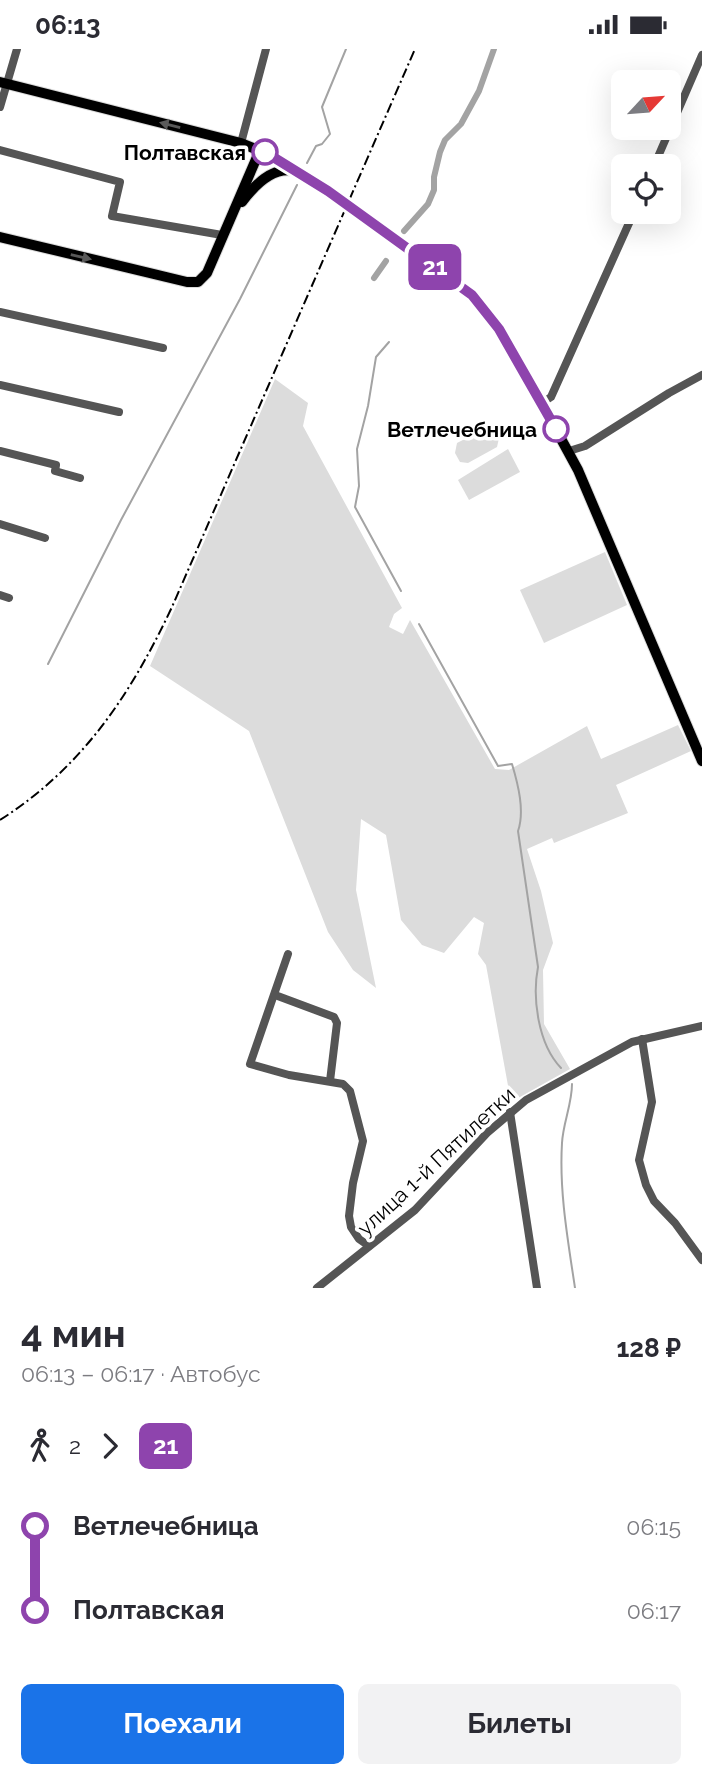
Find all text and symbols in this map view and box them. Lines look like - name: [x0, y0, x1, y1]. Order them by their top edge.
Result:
- text: 06:13: [35, 10, 101, 40]
- north arrow: [611, 70, 681, 140]
- map controls: [611, 70, 681, 224]
- one-way arrow: [159, 119, 181, 130]
- marker: Полтавская: [252, 139, 278, 165]
- place label: Полтавская: [124, 140, 246, 165]
- button: locate: [611, 154, 681, 224]
- line badge: 21: [404, 244, 466, 290]
- one-way arrow: [70, 251, 92, 262]
- text: 21: [422, 252, 448, 281]
- marker: Ветлечебница: [543, 416, 569, 442]
- place label: Ветлечебница: [387, 417, 537, 442]
- street label: улица 1-й Пятилетки: [352, 1082, 520, 1240]
- text: 4 мин: [21, 1311, 126, 1356]
- text: 128 ₽: [616, 1333, 681, 1363]
- text: 06:13 – 06:17 · Автобус: [21, 1360, 261, 1387]
- icon: walk: [21, 1427, 59, 1465]
- icon: forward: [91, 1427, 129, 1465]
- text: 21: [153, 1431, 178, 1460]
- text: 2: [69, 1432, 81, 1459]
- text: Ветлечебница: [73, 1511, 259, 1541]
- text: 06:15: [626, 1513, 681, 1540]
- text: Полтавская: [73, 1595, 225, 1625]
- text: 06:17: [627, 1597, 681, 1624]
- button: Поехали: [21, 1684, 344, 1764]
- button: Билеты: [358, 1684, 681, 1764]

